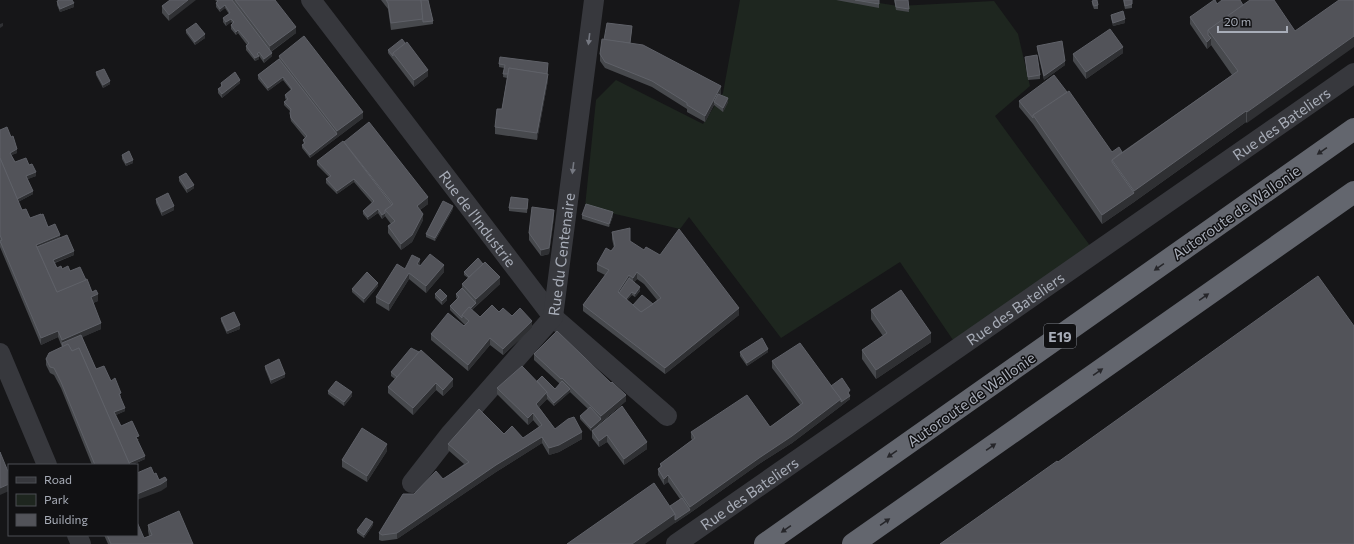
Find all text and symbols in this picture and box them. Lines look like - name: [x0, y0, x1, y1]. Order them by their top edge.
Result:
- scale bar: [1218, 8, 1287, 34]
- text: 20 m: [1224, 14, 1251, 28]
- one-way arrow: [586, 33, 592, 45]
- street label: Rue des Bateliers: [1229, 83, 1334, 164]
- one-way arrow: [1317, 147, 1327, 155]
- street label: Autoroute de Wallonie: [1168, 161, 1304, 263]
- one-way arrow: [569, 162, 576, 174]
- street label: Rue de l'Industrie: [435, 167, 520, 270]
- street label: Rue du Centenaire: [544, 192, 578, 317]
- one-way arrow: [1153, 263, 1164, 271]
- street label: Rue des Bateliers: [963, 268, 1068, 349]
- one-way arrow: [1199, 293, 1209, 301]
- road number: E19: [1044, 324, 1076, 348]
- street label: Autoroute de Wallonie: [903, 348, 1039, 450]
- one-way arrow: [1092, 368, 1103, 376]
- one-way arrow: [986, 443, 996, 451]
- one-way arrow: [887, 450, 897, 458]
- street label: Rue des Bateliers: [697, 453, 802, 533]
- legend: [8, 464, 138, 536]
- text: Road: [44, 472, 72, 486]
- text: Park: [44, 492, 70, 506]
- text: Building: [44, 512, 88, 526]
- one-way arrow: [880, 518, 890, 526]
- one-way arrow: [781, 525, 791, 533]

